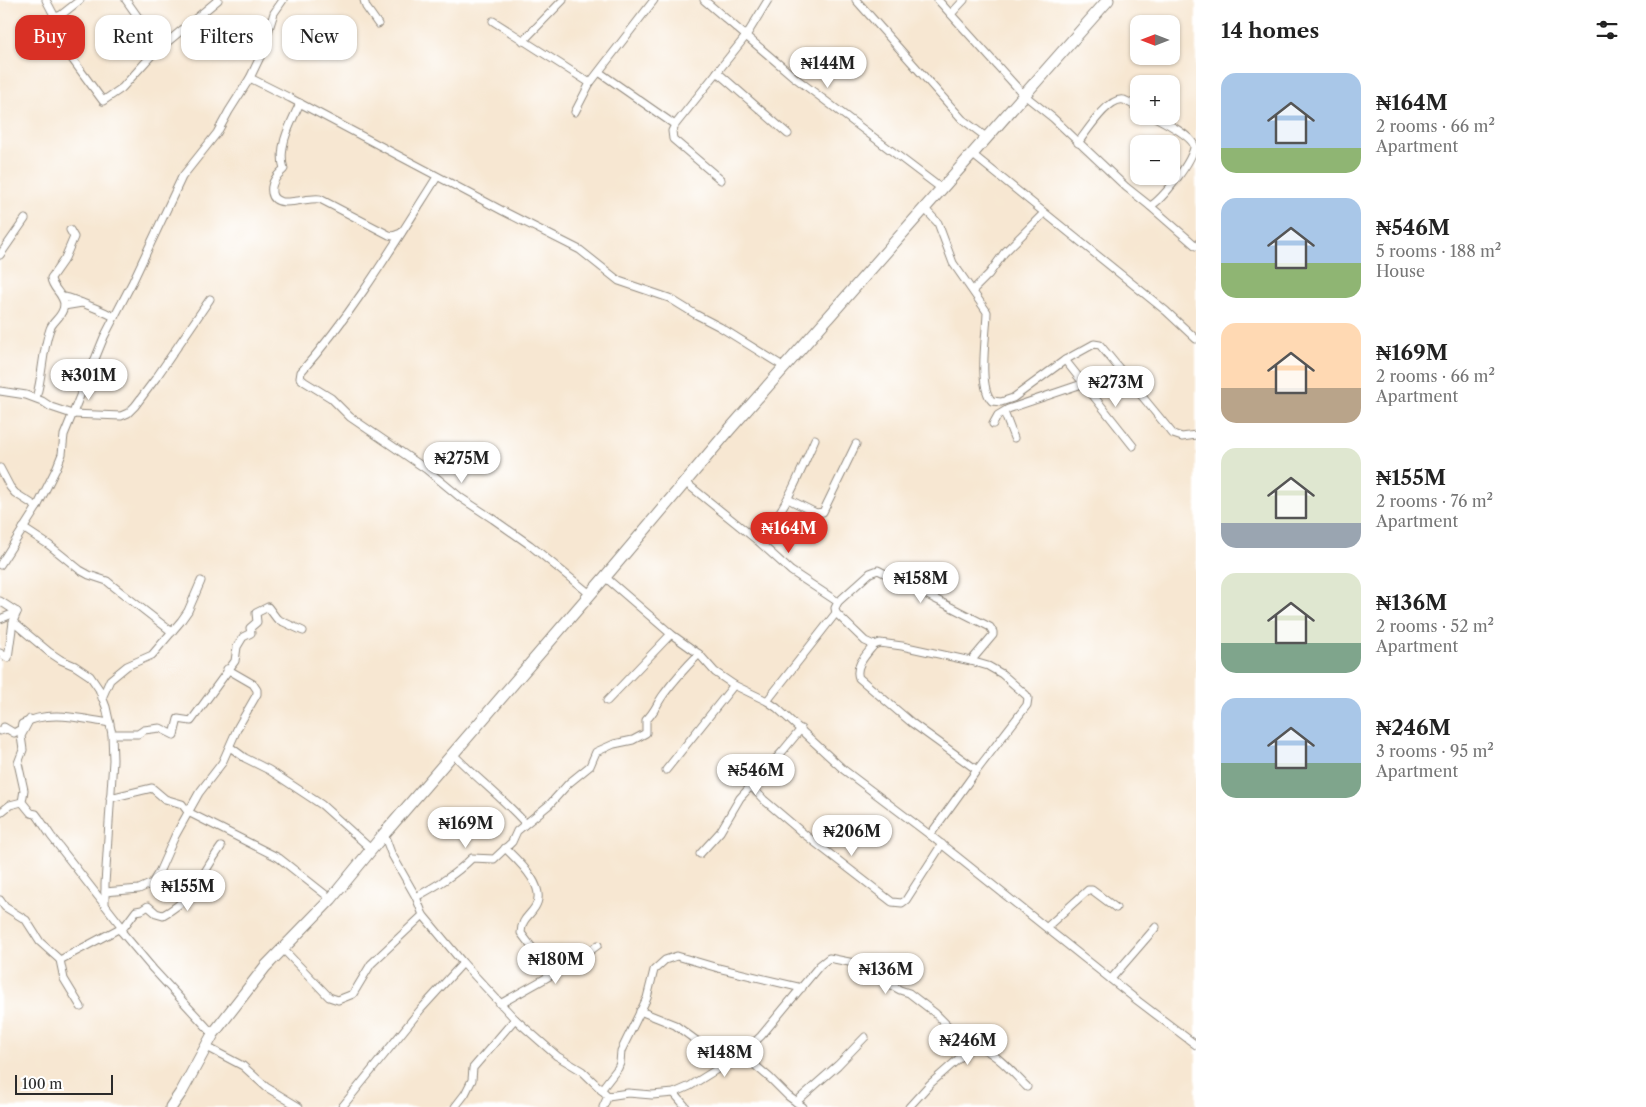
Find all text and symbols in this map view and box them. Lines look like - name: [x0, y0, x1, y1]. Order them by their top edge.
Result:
- chip: Buy: [15, 15, 85, 60]
- chip: Rent: [95, 15, 171, 60]
- chip: Filters: [181, 15, 272, 60]
- chip: New: [282, 15, 357, 60]
- north arrow: [1130, 15, 1180, 65]
- map controls: [1130, 15, 1180, 185]
- icon: filters: [1593, 16, 1621, 44]
- text: 14 homes: [1221, 18, 1319, 43]
- pin: ₦144M: [793, 46, 863, 89]
- text: ₦144M: [801, 53, 855, 73]
- button: +: [1130, 75, 1180, 125]
- text: ₦164M: [1376, 90, 1448, 115]
- icon: home: [1261, 93, 1321, 153]
- text: 2 rooms · 66 m²: [1376, 116, 1495, 136]
- button: −: [1130, 135, 1180, 185]
- text: Apartment: [1376, 136, 1458, 156]
- text: ₦546M: [1376, 215, 1450, 240]
- icon: home: [1261, 218, 1321, 278]
- text: 5 rooms · 188 m²: [1376, 241, 1501, 261]
- text: House: [1376, 261, 1425, 281]
- text: ₦169M: [1376, 340, 1448, 365]
- icon: home: [1261, 343, 1321, 403]
- pin: ₦301M: [54, 358, 124, 401]
- text: ₦301M: [62, 365, 116, 385]
- pin: ₦273M: [1081, 366, 1151, 408]
- text: 2 rooms · 66 m²: [1376, 366, 1495, 386]
- text: ₦273M: [1088, 372, 1144, 392]
- text: Apartment: [1376, 386, 1458, 406]
- pin: ₦275M: [427, 442, 497, 484]
- text: ₦275M: [434, 448, 490, 468]
- text: ₦155M: [1376, 465, 1446, 490]
- icon: home: [1261, 468, 1321, 528]
- text: 2 rooms · 76 m²: [1376, 491, 1493, 511]
- text: Apartment: [1376, 511, 1458, 531]
- pin: ₦164M: [754, 512, 824, 554]
- text: ₦164M: [762, 518, 816, 538]
- pin: ₦158M: [886, 562, 956, 604]
- text: ₦158M: [894, 568, 948, 588]
- text: ₦136M: [1376, 590, 1447, 615]
- icon: home: [1261, 593, 1321, 653]
- text: 2 rooms · 52 m²: [1376, 616, 1494, 636]
- text: Apartment: [1376, 636, 1458, 656]
- text: ₦246M: [1376, 715, 1451, 740]
- icon: home: [1261, 718, 1321, 778]
- text: 3 rooms · 95 m²: [1376, 741, 1494, 761]
- pin: ₦546M: [721, 754, 791, 796]
- text: ₦546M: [728, 760, 784, 780]
- text: Apartment: [1376, 761, 1458, 781]
- pin: ₦169M: [431, 806, 501, 849]
- text: ₦169M: [439, 813, 493, 833]
- pin: ₦206M: [817, 814, 887, 857]
- text: ₦206M: [823, 821, 881, 841]
- pin: ₦155M: [153, 870, 223, 912]
- text: ₦155M: [161, 876, 215, 896]
- pin: ₦180M: [521, 942, 591, 985]
- text: ₦180M: [528, 949, 584, 969]
- pin: ₦136M: [851, 952, 921, 995]
- text: ₦136M: [859, 959, 913, 979]
- pin: ₦246M: [933, 1024, 1003, 1066]
- text: ₦246M: [939, 1030, 997, 1050]
- pin: ₦148M: [690, 1036, 760, 1078]
- text: ₦148M: [697, 1042, 753, 1062]
- scale bar: [15, 1072, 112, 1095]
- text: 100 m: [22, 1075, 62, 1093]

